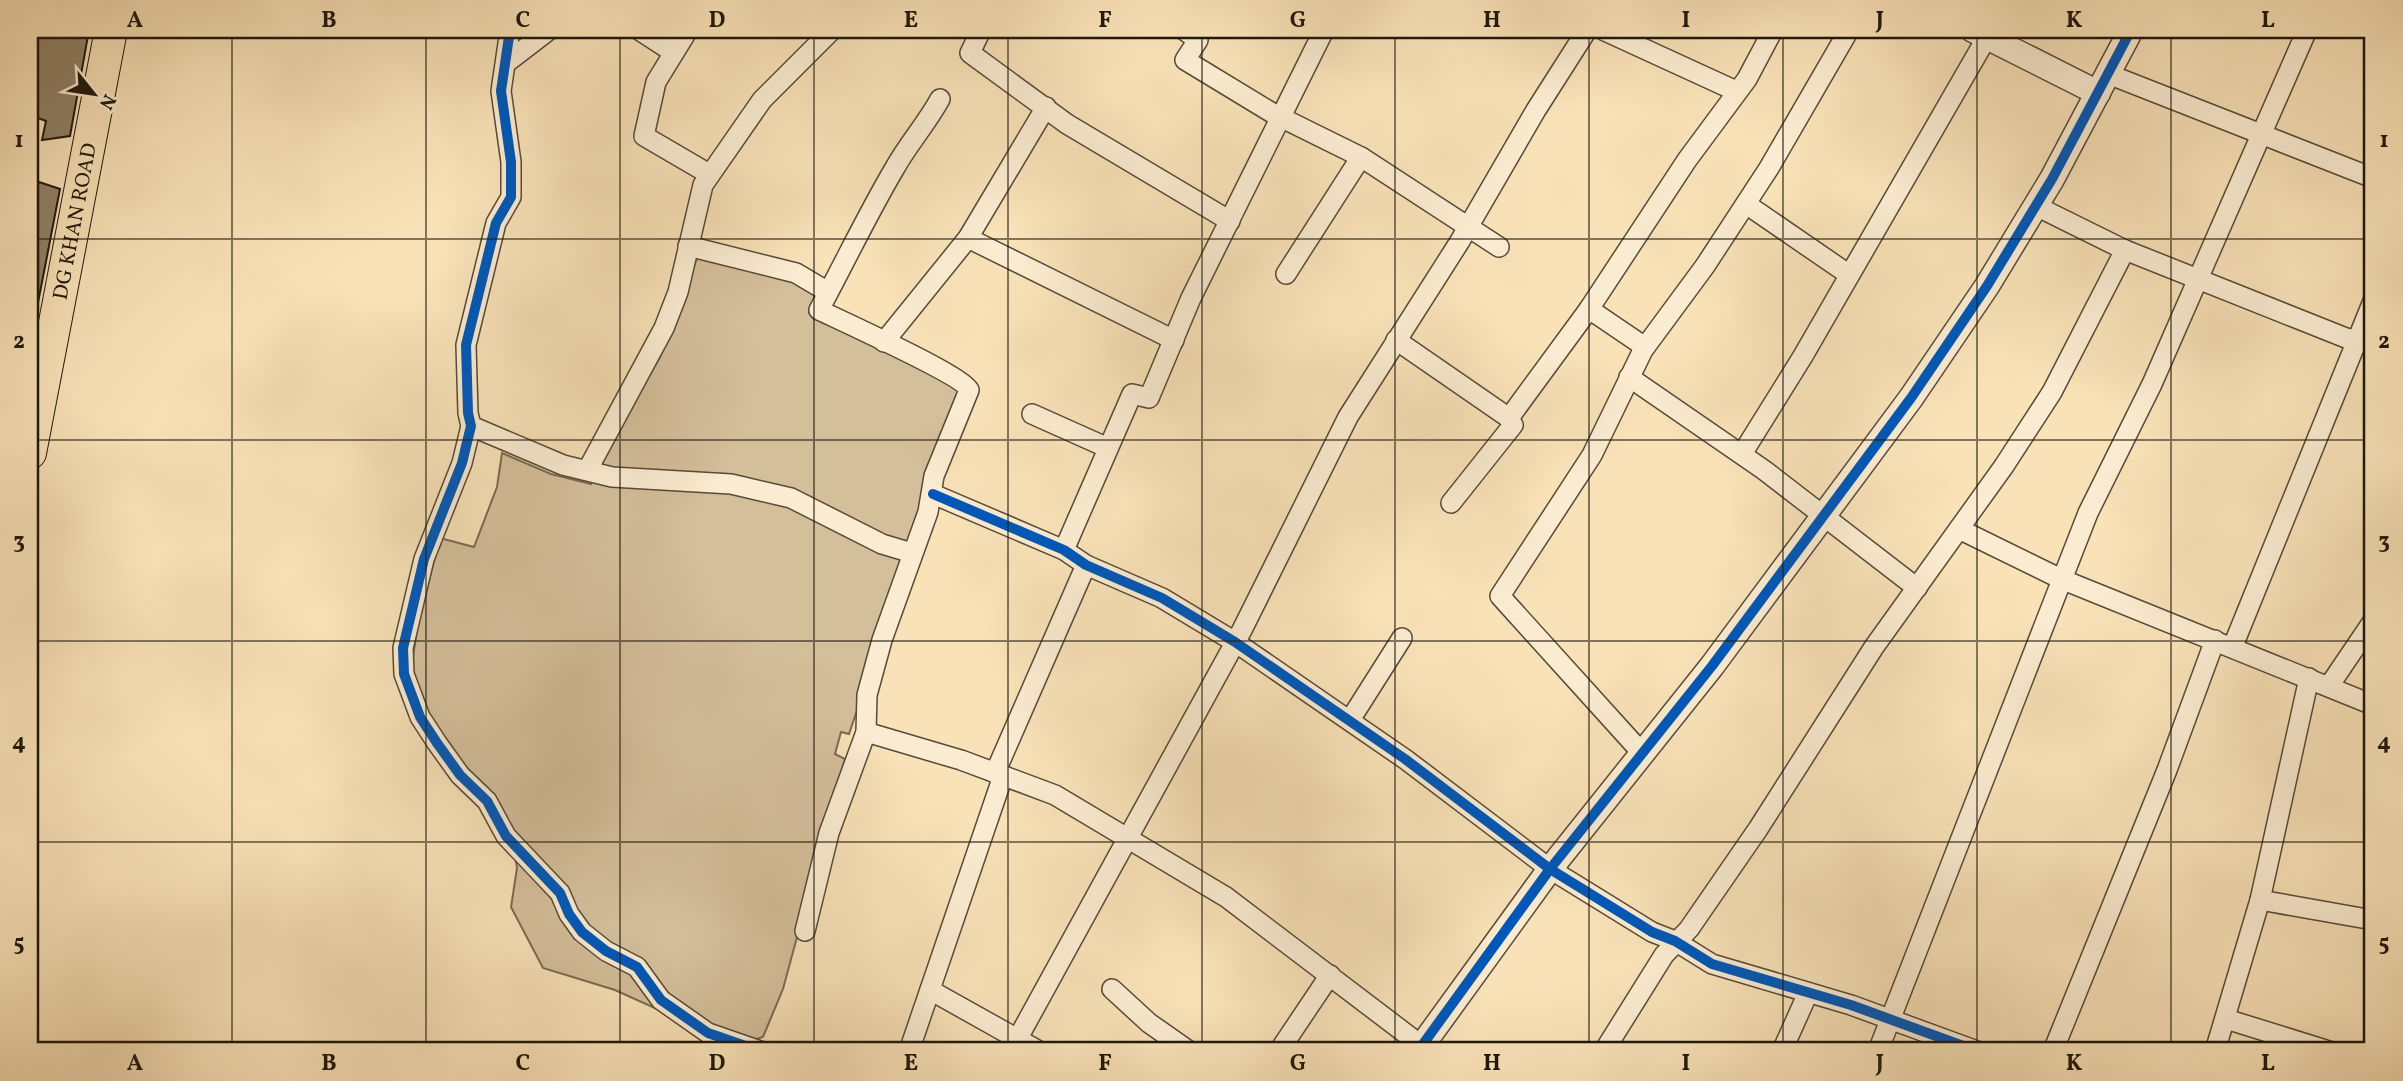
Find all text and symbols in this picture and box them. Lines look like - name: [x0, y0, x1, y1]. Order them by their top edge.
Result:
- text: A: [127, 5, 143, 37]
- text: B: [321, 5, 337, 37]
- text: C: [516, 5, 530, 37]
- text: D: [709, 5, 726, 37]
- text: E: [904, 5, 918, 37]
- text: F: [1098, 5, 1112, 37]
- text: G: [1290, 5, 1306, 37]
- text: H: [1483, 5, 1501, 37]
- text: I: [1682, 5, 1690, 37]
- text: J: [1875, 5, 1884, 37]
- text: K: [2066, 5, 2083, 37]
- text: L: [2261, 5, 2275, 37]
- north arrow: [60, 60, 130, 130]
- text: N: [92, 89, 122, 114]
- text: 1: [14, 125, 24, 157]
- text: 1: [2379, 125, 2389, 157]
- street label: DG KHAN ROAD: [47, 141, 105, 302]
- text: 2: [13, 326, 25, 358]
- text: 2: [2378, 326, 2390, 358]
- text: 3: [13, 526, 25, 558]
- text: 3: [2378, 526, 2390, 558]
- text: 4: [12, 727, 26, 759]
- text: 4: [2377, 727, 2391, 759]
- text: 5: [13, 928, 25, 960]
- text: 5: [2378, 928, 2390, 960]
- text: A: [127, 1048, 143, 1080]
- text: B: [321, 1048, 337, 1080]
- text: C: [516, 1048, 530, 1080]
- text: D: [709, 1048, 726, 1080]
- text: E: [904, 1048, 918, 1080]
- text: F: [1098, 1048, 1112, 1080]
- text: G: [1290, 1048, 1306, 1080]
- text: H: [1483, 1048, 1501, 1080]
- text: I: [1682, 1048, 1690, 1080]
- text: J: [1875, 1048, 1884, 1080]
- text: K: [2066, 1048, 2083, 1080]
- text: L: [2261, 1048, 2275, 1080]

